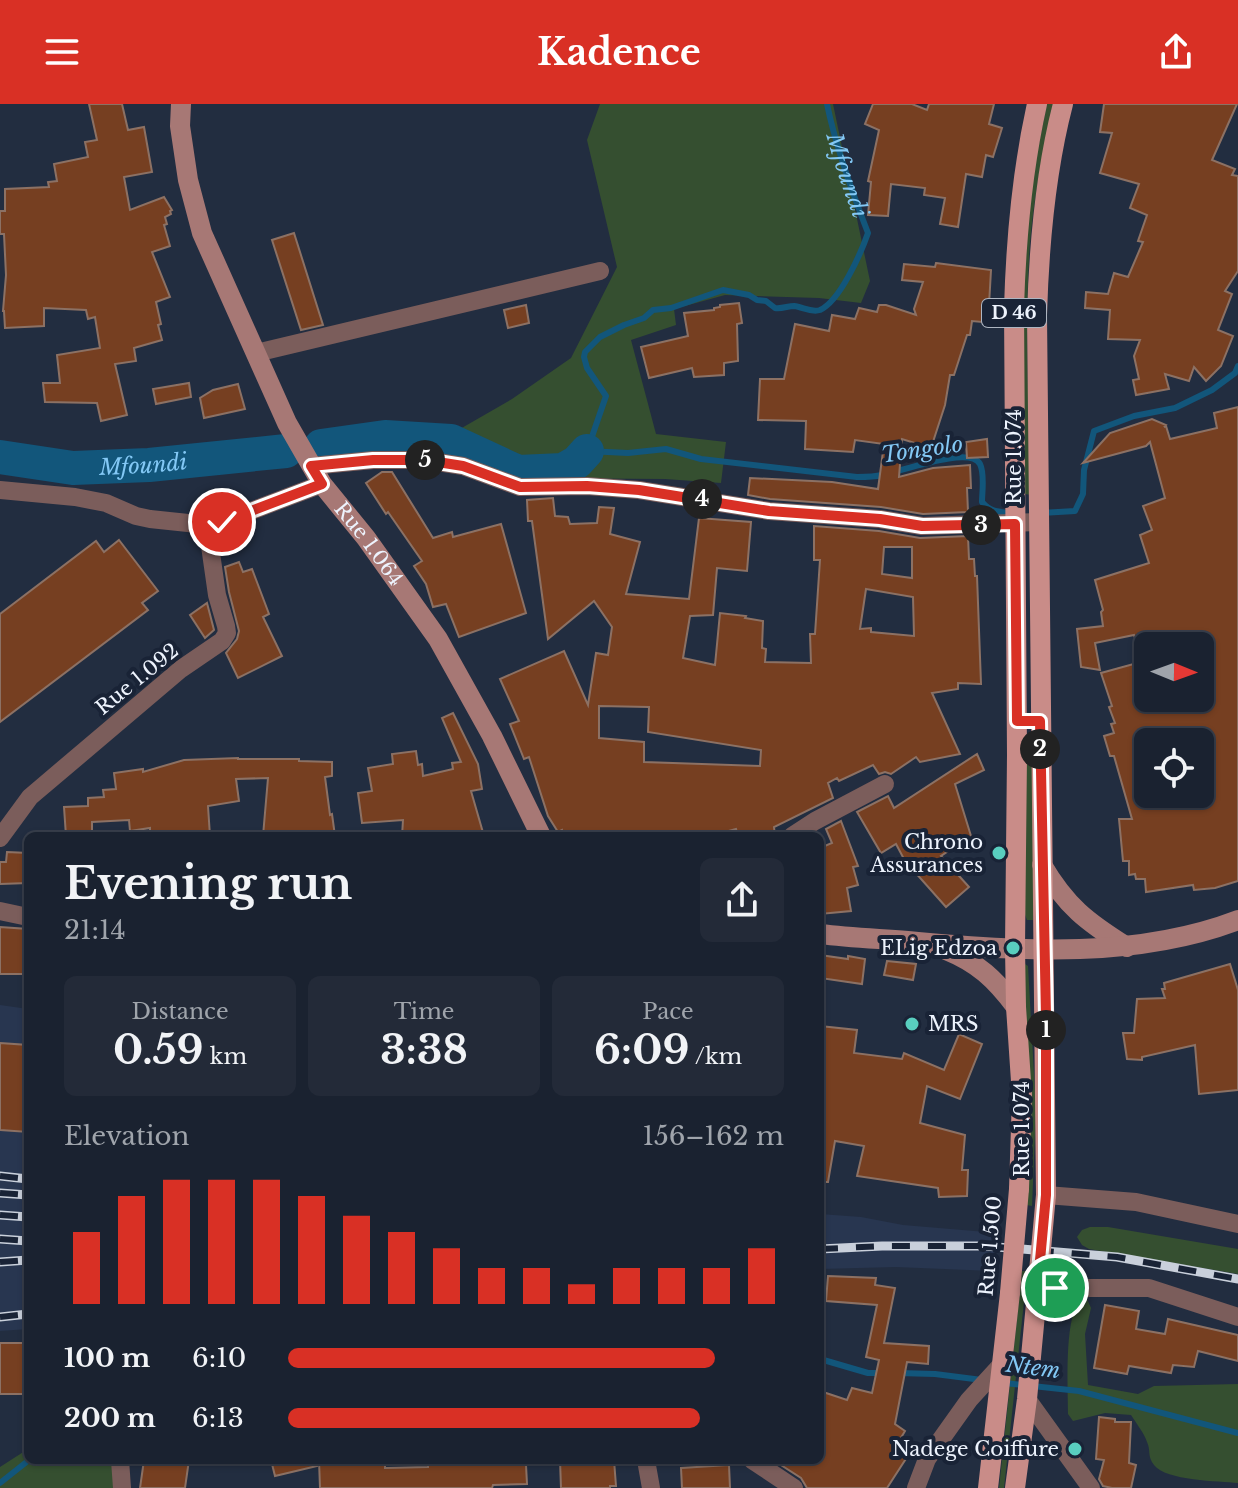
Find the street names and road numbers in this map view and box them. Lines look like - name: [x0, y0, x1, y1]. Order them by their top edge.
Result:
- road number: D 46: [982, 299, 1046, 327]
- street label: Rue 1.074: [1002, 409, 1026, 505]
- street label: Rue 1.064: [329, 497, 408, 591]
- street label: Rue 1.092: [91, 638, 183, 720]
- street label: Rue 1.074: [1010, 1081, 1034, 1177]
- street label: Rue 1.500: [974, 1195, 1006, 1297]

